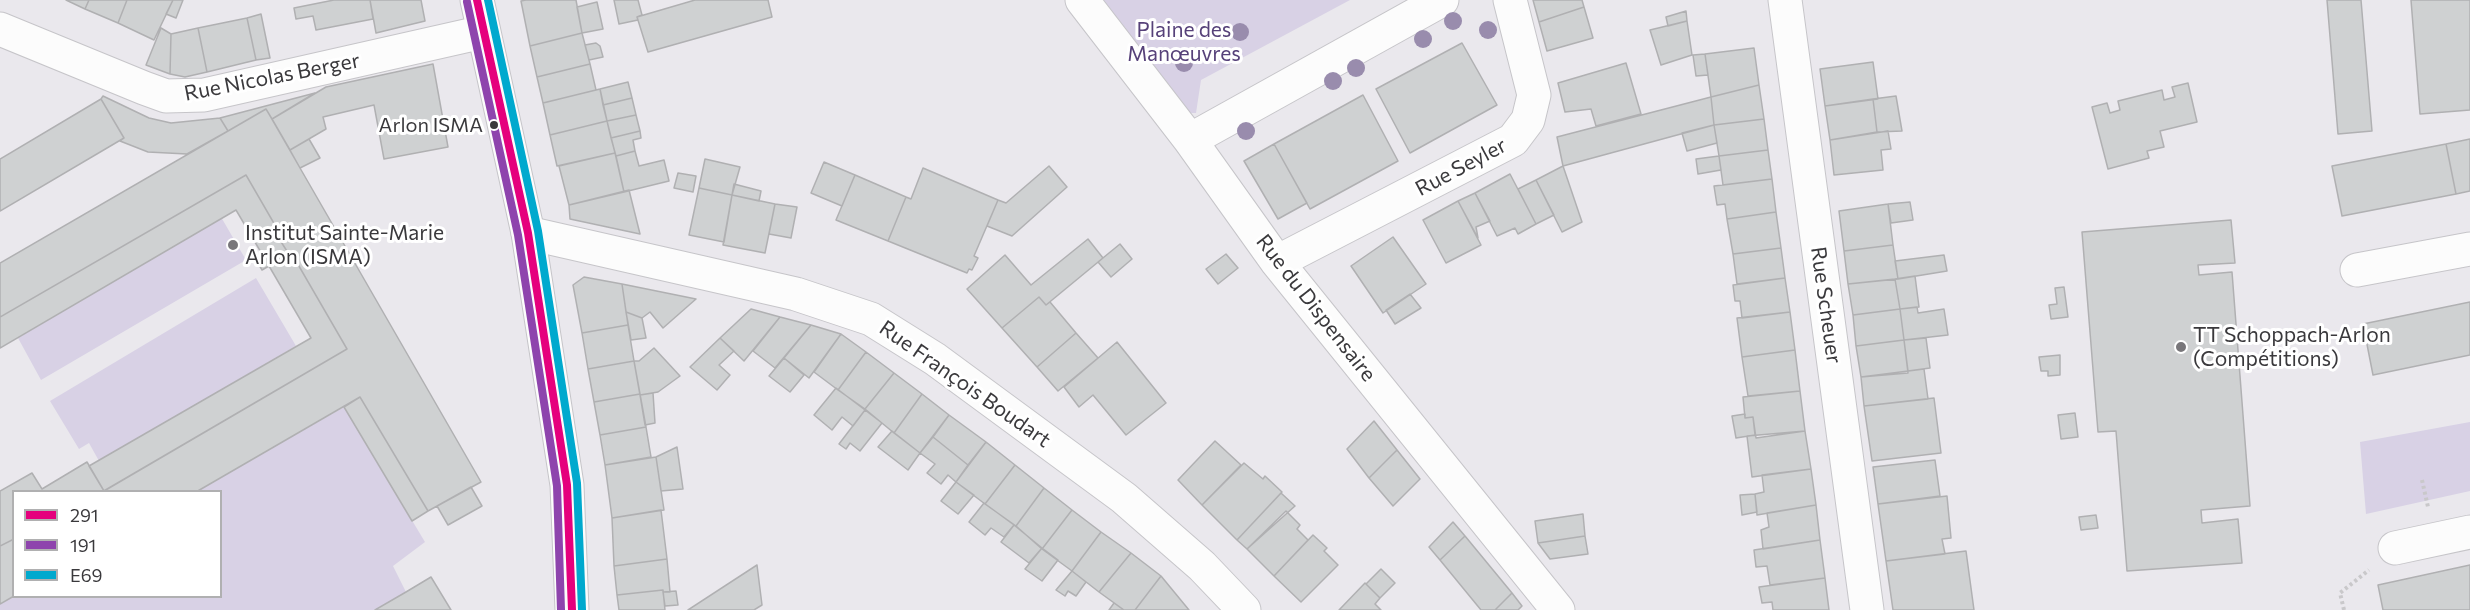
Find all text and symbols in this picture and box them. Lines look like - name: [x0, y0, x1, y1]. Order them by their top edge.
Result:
- park label: Plaine des Manœuvres: [1127, 17, 1241, 67]
- street label: Rue Nicolas Berger: [182, 48, 362, 106]
- place label: Arlon ISMA: [379, 113, 483, 137]
- marker: Arlon ISMA: [488, 119, 500, 131]
- street label: Rue Seyler: [1411, 133, 1511, 201]
- place label: Institut Sainte-Marie Arlon (ISMA): [245, 220, 444, 270]
- street label: Rue du Dispensaire: [1251, 229, 1381, 387]
- marker: Institut Sainte-Marie Arlon (ISMA): [226, 238, 240, 252]
- street label: Rue Scheuer: [1805, 245, 1847, 365]
- street label: Rue François Boudart: [874, 315, 1056, 453]
- place label: TT Schoppach-Arlon (Compétitions): [2193, 322, 2391, 372]
- marker: TT Schoppach-Arlon (Compétitions): [2174, 340, 2188, 354]
- legend: [12, 490, 222, 598]
- text: 291: [70, 504, 99, 526]
- text: 191: [70, 534, 96, 556]
- text: E69: [70, 564, 102, 586]

